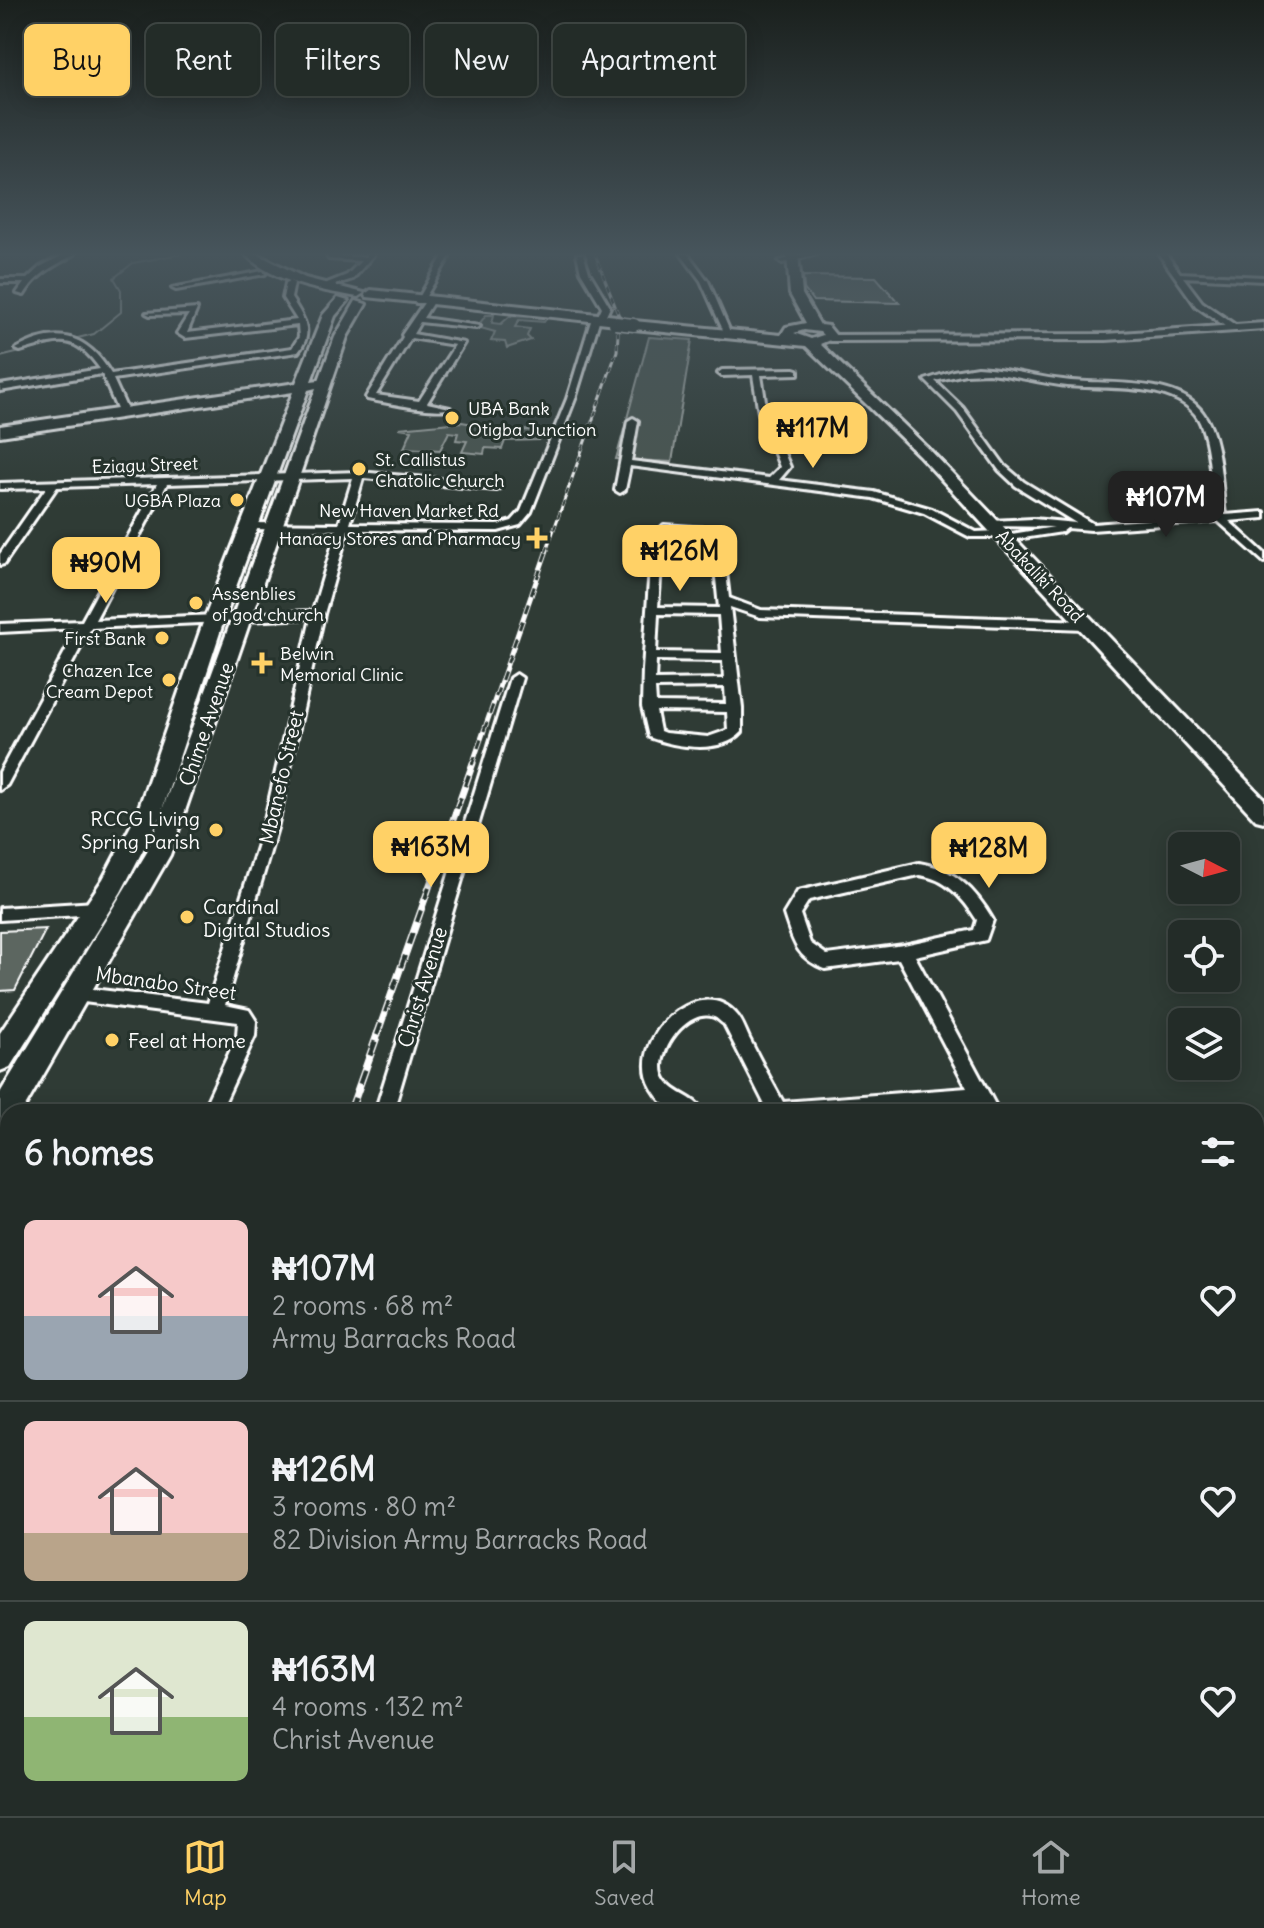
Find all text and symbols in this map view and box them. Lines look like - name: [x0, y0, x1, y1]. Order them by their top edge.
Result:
- chip: Buy: [24, 24, 130, 96]
- chip: Rent: [146, 24, 260, 96]
- chip: Filters: [276, 24, 409, 96]
- chip: New: [425, 24, 537, 96]
- chip: Apartment: [553, 24, 745, 96]
- place label: UBA Bank Otigba Junction: [468, 397, 596, 441]
- pin: ₦117M: [757, 402, 869, 470]
- marker: UBA Bank Otigba Junction: [443, 409, 461, 427]
- text: ₦117M: [776, 411, 850, 444]
- place label: St. Callistus Chatolic Church: [375, 448, 505, 492]
- street label: Eziagu Street: [91, 452, 199, 478]
- marker: St. Callistus Chatolic Church: [350, 460, 368, 478]
- pin: ₦107M: [1110, 471, 1222, 539]
- text: ₦107M: [1126, 480, 1206, 513]
- place label: UGBA Plaza: [124, 489, 221, 512]
- marker: UGBA Plaza: [228, 491, 246, 509]
- street label: New Haven Market Rd: [319, 499, 499, 522]
- pin: ₦126M: [624, 525, 736, 593]
- street label: Abakaliki Road: [991, 525, 1089, 628]
- place label: Hanacy Stores and Pharmacy: [279, 527, 521, 550]
- marker: Hanacy Stores and Pharmacy: [528, 529, 546, 547]
- text: ₦126M: [640, 534, 720, 567]
- pin: ₦90M: [59, 537, 153, 605]
- text: ₦90M: [70, 546, 142, 579]
- place label: Assenblies of god church: [212, 582, 324, 626]
- marker: Assenblies of god church: [187, 594, 205, 612]
- place label: First Bank: [64, 627, 146, 650]
- marker: First Bank: [153, 629, 171, 647]
- place label: Belwin Memorial Clinic: [280, 642, 404, 686]
- marker: Belwin Memorial Clinic: [251, 652, 273, 674]
- place label: Chazen Ice Cream Depot: [46, 659, 153, 703]
- street label: Chime Avenue: [173, 659, 239, 789]
- marker: Chazen Ice Cream Depot: [160, 671, 178, 689]
- street label: Mbanefo Street: [253, 707, 309, 846]
- place label: RCCG Living Spring Parish: [81, 806, 200, 854]
- marker: RCCG Living Spring Parish: [207, 821, 225, 839]
- pin: ₦163M: [375, 821, 487, 889]
- pin: ₦128M: [933, 822, 1045, 890]
- text: ₦163M: [391, 830, 471, 863]
- text: ₦128M: [949, 831, 1029, 864]
- north arrow: [1168, 832, 1240, 904]
- map controls: [1168, 832, 1240, 1080]
- place label: Cardinal Digital Studios: [203, 894, 330, 942]
- marker: Cardinal Digital Studios: [178, 908, 196, 926]
- button: locate: [1168, 920, 1240, 992]
- street label: Christ Avenue: [392, 924, 452, 1050]
- street label: Mbanabo Street: [94, 961, 238, 1005]
- button: layers: [1168, 1008, 1240, 1080]
- place label: Feel at Home: [128, 1028, 246, 1053]
- marker: Feel at Home: [103, 1031, 121, 1049]
- icon: filters: [1196, 1130, 1240, 1174]
- text: 6 homes: [24, 1131, 154, 1174]
- text: ₦107M: [272, 1246, 376, 1289]
- icon: home: [88, 1252, 184, 1348]
- icon: heart: [1196, 1278, 1240, 1322]
- text: 2 rooms · 68 m²: [272, 1289, 454, 1322]
- text: Army Barracks Road: [272, 1322, 516, 1355]
- text: ₦126M: [272, 1447, 376, 1490]
- icon: home: [88, 1453, 184, 1549]
- icon: heart: [1196, 1479, 1240, 1523]
- text: 3 rooms · 80 m²: [272, 1490, 456, 1523]
- text: 82 Division Army Barracks Road: [272, 1523, 648, 1556]
- text: ₦163M: [272, 1647, 377, 1690]
- icon: home: [88, 1653, 184, 1749]
- icon: heart: [1196, 1679, 1240, 1723]
- text: 4 rooms · 132 m²: [272, 1690, 464, 1723]
- text: Christ Avenue: [272, 1723, 434, 1756]
- tab: Map: [183, 1835, 227, 1911]
- tab: Saved: [594, 1835, 654, 1911]
- tab: Home: [1021, 1835, 1081, 1911]

